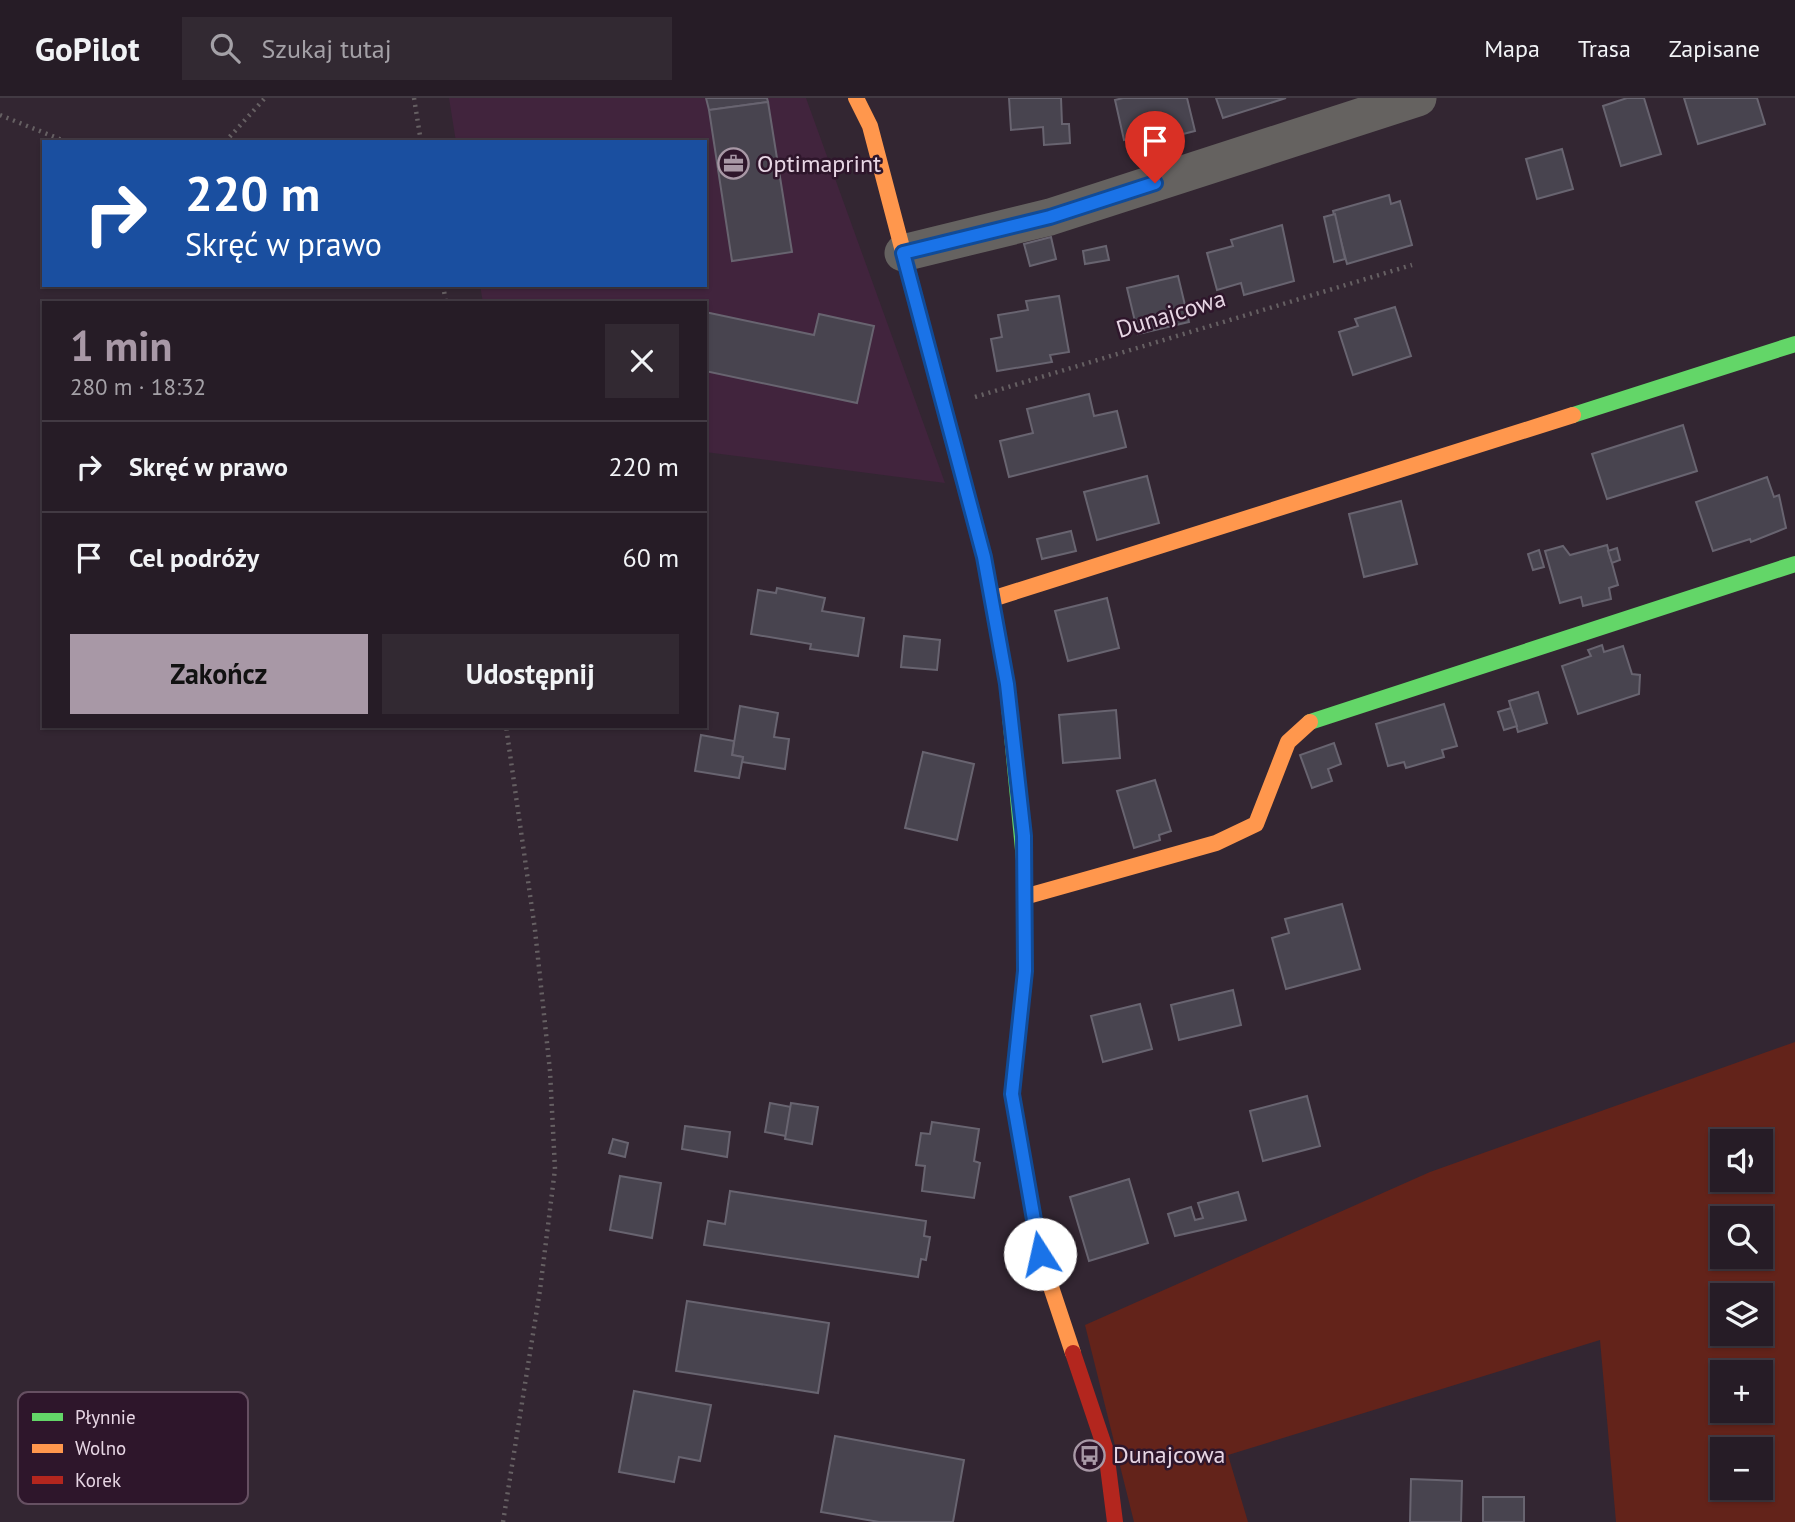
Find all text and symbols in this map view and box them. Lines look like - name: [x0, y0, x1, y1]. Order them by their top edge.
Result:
- search box: [182, 17, 672, 80]
- text: GoPilot: [35, 27, 140, 70]
- icon: search: [206, 29, 244, 67]
- text: Szukaj tutaj: [262, 32, 392, 65]
- text: Mapa: [1484, 33, 1540, 64]
- text: Trasa: [1578, 33, 1631, 64]
- text: Zapisane: [1669, 33, 1760, 64]
- pin: [1125, 111, 1185, 183]
- icon: arrive: [1136, 122, 1174, 160]
- office icon: Optimaprint: [717, 147, 751, 181]
- place label: Optimaprint: [757, 148, 881, 179]
- text: 220 m: [185, 161, 320, 225]
- icon: right: [70, 168, 161, 259]
- text: Skręć w prawo: [185, 223, 382, 265]
- street label: Dunajcowa: [1113, 282, 1229, 345]
- text: 1 min: [70, 318, 172, 373]
- button: close: [605, 324, 679, 398]
- text: 280 m · 18:32: [70, 372, 206, 401]
- icon: right: [70, 448, 108, 486]
- text: Skręć w prawo: [129, 450, 288, 483]
- text: 220 m: [608, 450, 679, 483]
- icon: arrive: [70, 539, 108, 577]
- text: Cel podróży: [129, 541, 259, 574]
- text: 60 m: [623, 541, 679, 574]
- button: Zakończ: [70, 634, 368, 714]
- button: Udostępnij: [382, 634, 679, 714]
- map controls: [1710, 1129, 1773, 1500]
- button: sound: [1710, 1129, 1773, 1192]
- button: search: [1710, 1206, 1773, 1269]
- position arrow: [1003, 1217, 1077, 1291]
- button: layers: [1710, 1283, 1773, 1346]
- button: +: [1710, 1360, 1773, 1423]
- legend: [18, 1392, 248, 1504]
- text: Płynnie: [75, 1405, 136, 1429]
- text: Wolno: [75, 1436, 126, 1460]
- button: −: [1710, 1437, 1773, 1500]
- bus stop icon: Dunajcowa: [1073, 1438, 1107, 1472]
- place label: Dunajcowa: [1113, 1439, 1226, 1470]
- text: Korek: [75, 1468, 121, 1492]

